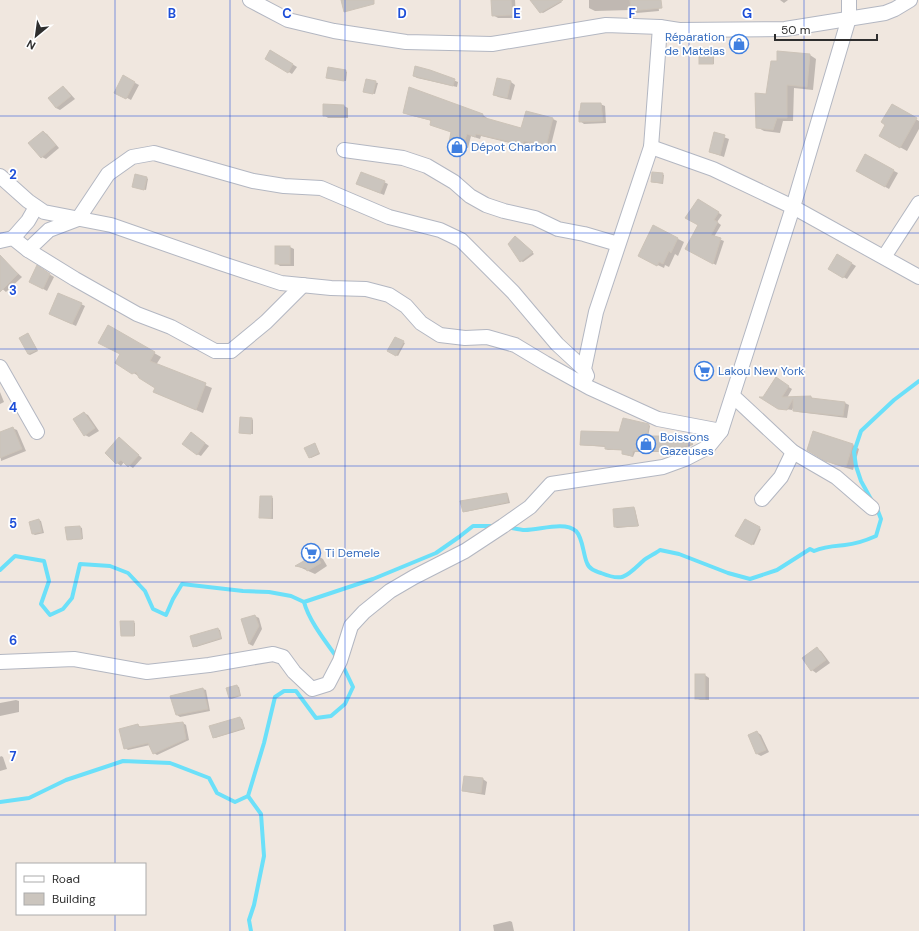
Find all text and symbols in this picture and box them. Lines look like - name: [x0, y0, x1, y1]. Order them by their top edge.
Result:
- text: B: [168, 5, 176, 22]
- text: C: [282, 5, 292, 22]
- text: D: [397, 5, 407, 22]
- text: E: [513, 5, 521, 22]
- text: F: [628, 5, 636, 22]
- text: G: [742, 5, 752, 22]
- north arrow: [16, 16, 56, 56]
- scale bar: [775, 16, 877, 42]
- text: 50 m: [781, 22, 810, 38]
- place label: Réparation de Matelas: [664, 29, 725, 59]
- shop icon: Réparation de Matelas: [728, 33, 750, 55]
- text: N: [24, 37, 38, 53]
- shop icon: Dépot Charbon: [446, 136, 468, 158]
- place label: Dépot Charbon: [471, 139, 556, 155]
- text: 2: [9, 166, 17, 183]
- text: 3: [9, 282, 17, 299]
- supermarket icon: Lakou New York: [693, 360, 715, 382]
- place label: Lakou New York: [718, 363, 804, 379]
- text: 4: [9, 399, 17, 416]
- place label: Boissons Gazeuses: [660, 429, 714, 459]
- shop icon: Boissons Gazeuses: [635, 433, 657, 455]
- text: 5: [9, 515, 17, 532]
- supermarket icon: Ti Demele: [300, 542, 322, 564]
- place label: Ti Demele: [325, 545, 380, 561]
- text: 6: [9, 632, 17, 649]
- text: 7: [10, 748, 17, 765]
- legend: [16, 863, 146, 915]
- text: Road: [52, 871, 80, 887]
- text: Building: [52, 891, 96, 907]

